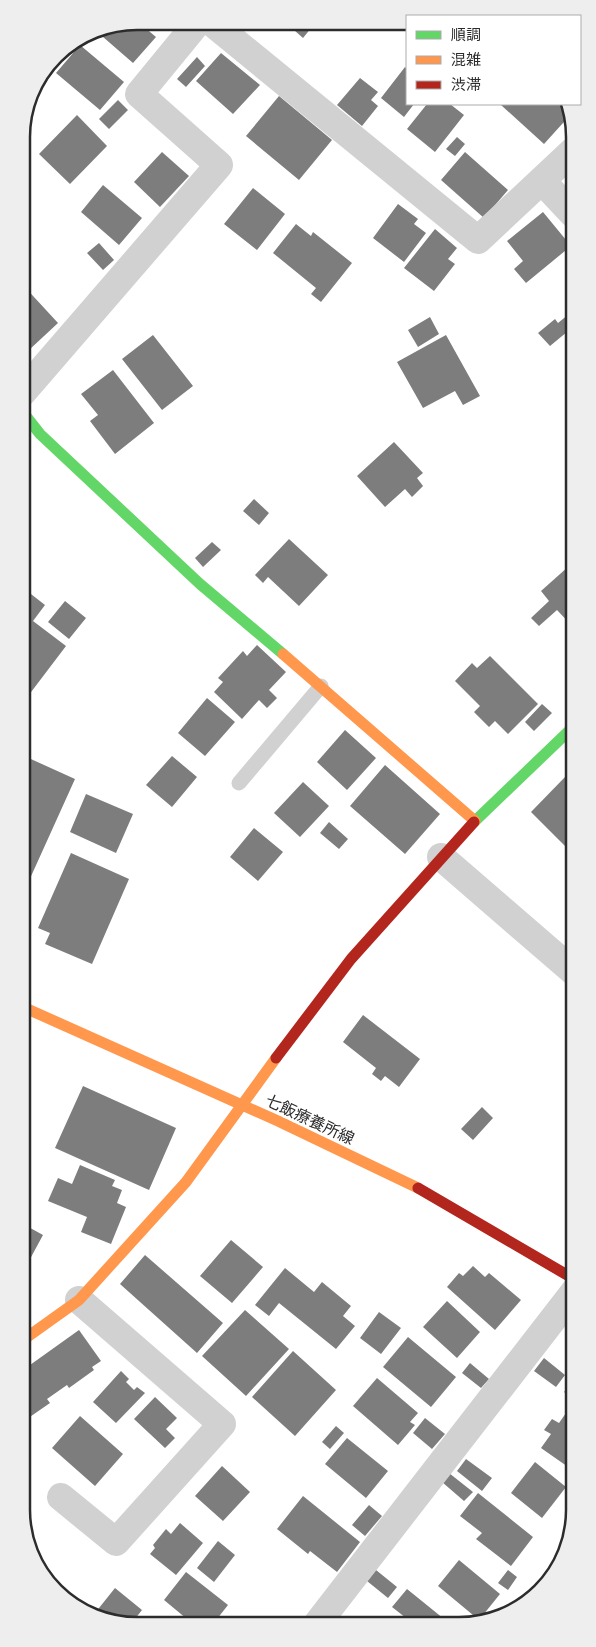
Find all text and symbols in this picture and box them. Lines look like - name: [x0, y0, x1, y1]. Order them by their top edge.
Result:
- legend: [406, 15, 581, 105]
- text: 順調: [451, 26, 481, 44]
- text: 混雑: [451, 51, 481, 69]
- text: 渋滞: [451, 76, 481, 94]
- street label: 七飯療養所線: [262, 1091, 357, 1148]

